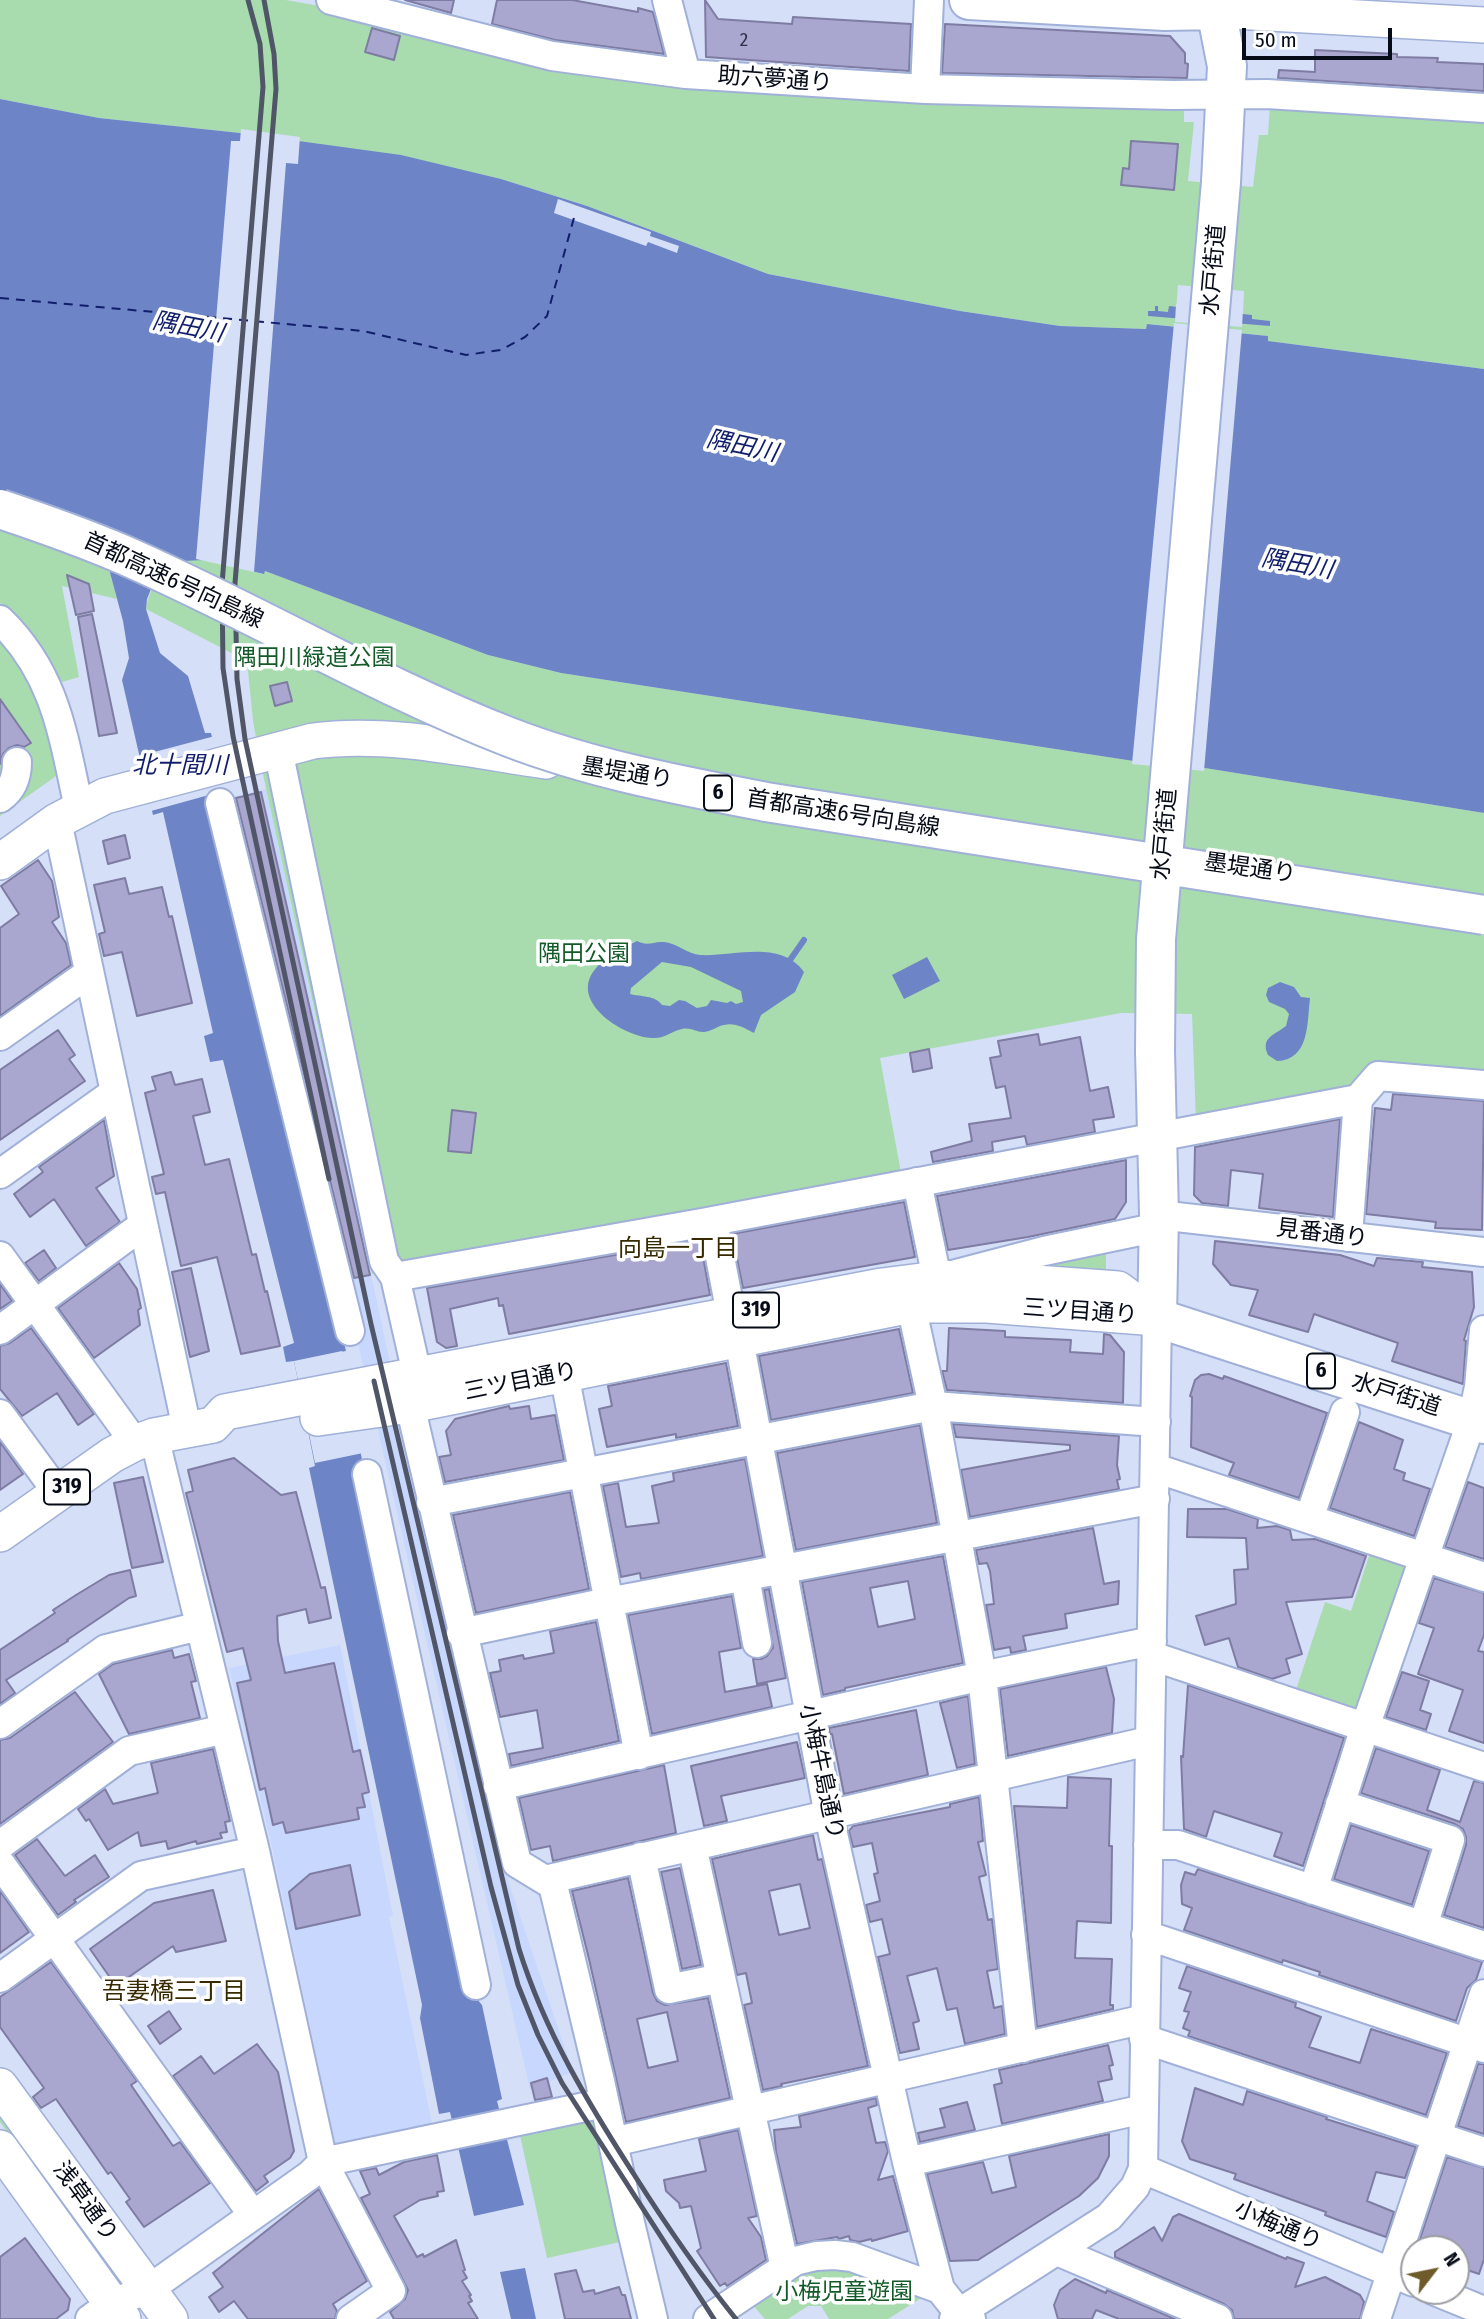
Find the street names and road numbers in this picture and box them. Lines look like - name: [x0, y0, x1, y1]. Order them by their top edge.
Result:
- street label: 助六夢通り: [717, 62, 833, 98]
- street label: 水戸街道: [1196, 223, 1232, 317]
- street label: 首都高速6号向島線: [79, 527, 267, 635]
- street label: 墨堤通り: [579, 753, 675, 795]
- road number: 6: [704, 776, 732, 810]
- street label: 首都高速6号向島線: [744, 785, 942, 843]
- street label: 水戸街道: [1147, 787, 1183, 881]
- street label: 墨堤通り: [1203, 849, 1297, 889]
- street label: 見番通り: [1275, 1215, 1369, 1253]
- road number: 319: [733, 1292, 779, 1328]
- street label: 三ツ目通り: [1022, 1294, 1138, 1330]
- road number: 6: [1307, 1354, 1335, 1388]
- street label: 三ツ目通り: [462, 1357, 580, 1407]
- street label: 水戸街道: [1348, 1368, 1444, 1422]
- road number: 319: [44, 1470, 90, 1504]
- street label: 小梅牛島通り: [793, 1702, 849, 1842]
- street label: 浅草通り: [47, 2157, 123, 2247]
- street label: 小梅通り: [1230, 2195, 1326, 2257]

